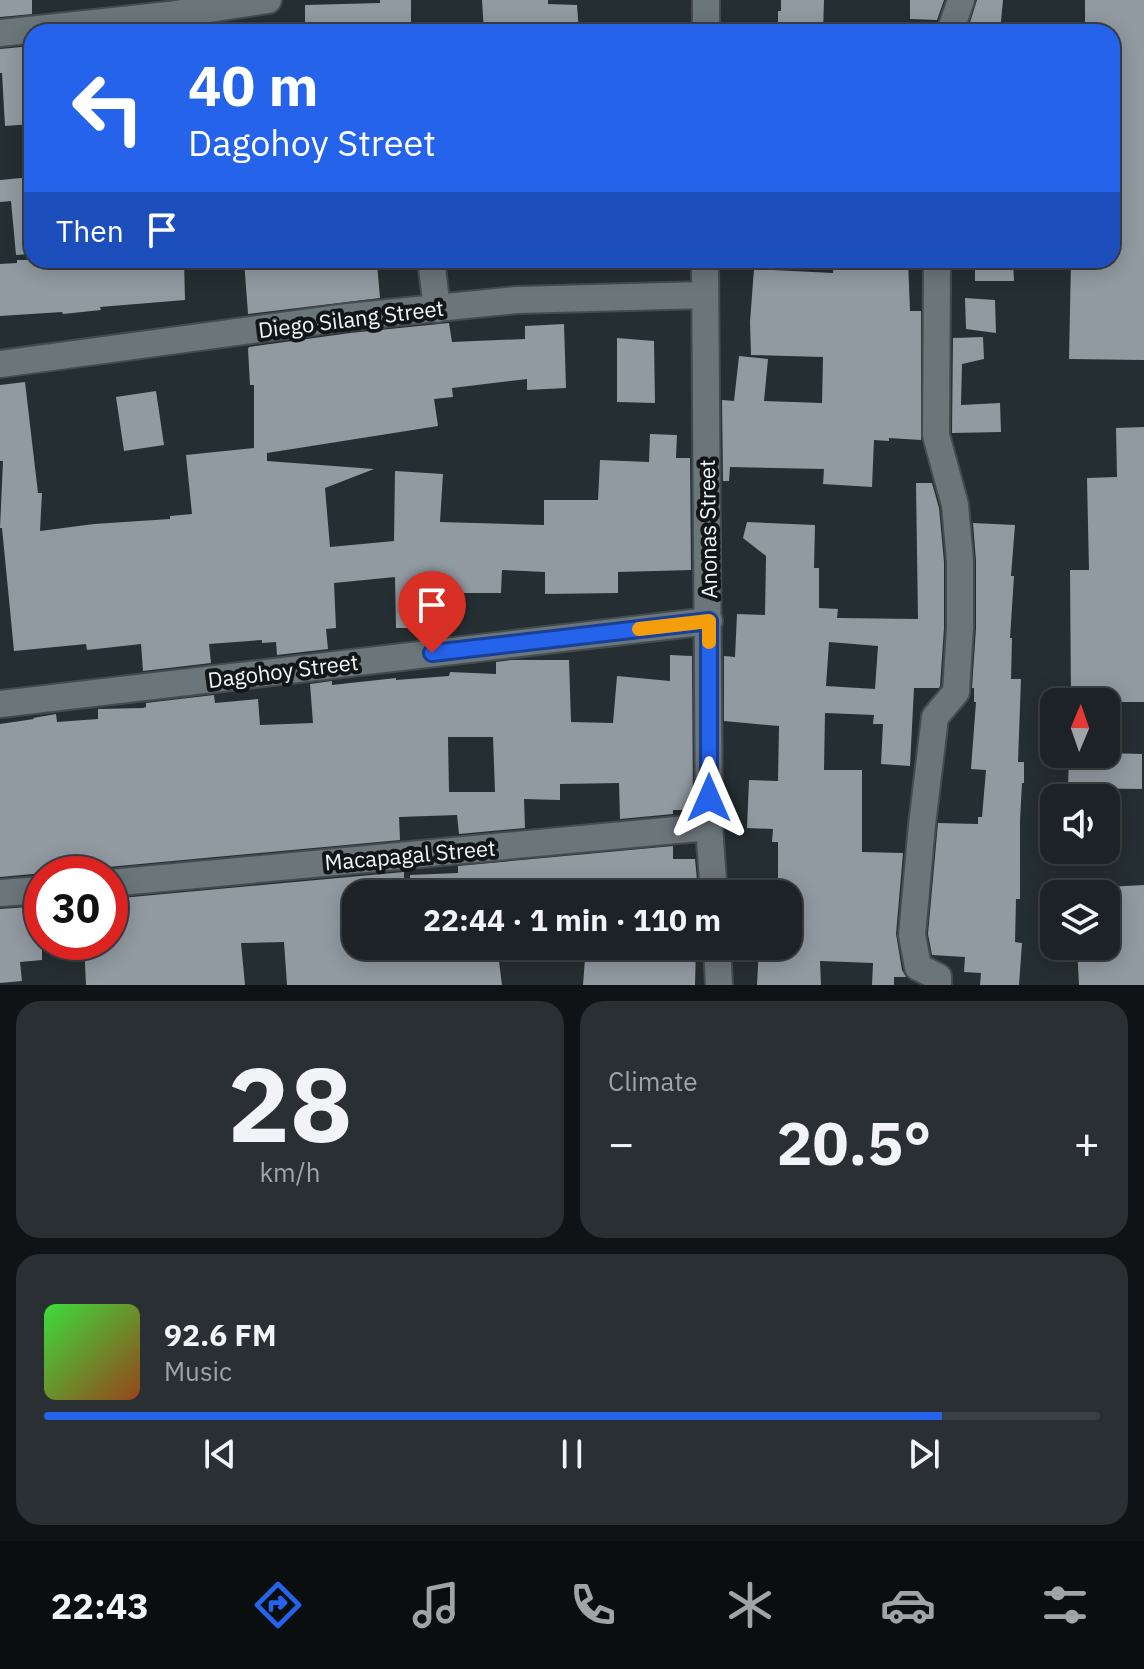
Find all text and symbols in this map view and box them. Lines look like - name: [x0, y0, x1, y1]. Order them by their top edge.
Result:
- text: 40 m: [188, 49, 318, 121]
- icon: left: [56, 56, 160, 160]
- text: Dagohoy Street: [188, 119, 436, 166]
- icon: arrive: [140, 208, 184, 252]
- text: Then: [56, 211, 124, 250]
- street label: Diego Silang Street: [256, 293, 446, 344]
- street label: Anonas Street: [692, 459, 723, 599]
- pin: [398, 571, 466, 653]
- icon: arrive: [410, 583, 454, 627]
- street label: Dagohoy Street: [206, 647, 360, 694]
- north arrow: [1040, 688, 1120, 768]
- map controls: [1040, 688, 1120, 960]
- position arrow: [667, 756, 751, 840]
- button: sound: [1040, 784, 1120, 864]
- street label: Macapagal Street: [323, 833, 497, 876]
- speed limit sign: 30: [24, 856, 128, 960]
- button: layers: [1040, 880, 1120, 960]
- text: 22:44 · 1 min · 110 m: [423, 900, 721, 939]
- text: 28: [228, 1035, 352, 1171]
- text: Climate: [608, 1064, 698, 1098]
- text: 20.5°: [777, 1103, 931, 1182]
- text: −: [608, 1114, 634, 1171]
- text: +: [1074, 1114, 1100, 1171]
- text: km/h: [259, 1155, 321, 1189]
- text: 92.6 FM: [164, 1315, 277, 1354]
- text: Music: [164, 1354, 232, 1388]
- icon: previous: [198, 1432, 242, 1476]
- icon: pause: [550, 1432, 594, 1476]
- icon: next: [902, 1432, 946, 1476]
- icon: directions: [250, 1577, 306, 1633]
- icon: music: [408, 1577, 464, 1633]
- icon: phone: [565, 1577, 621, 1633]
- icon: climate: [722, 1577, 778, 1633]
- icon: car: [880, 1577, 936, 1633]
- icon: filters: [1037, 1577, 1093, 1633]
- text: 22:43: [51, 1582, 149, 1629]

